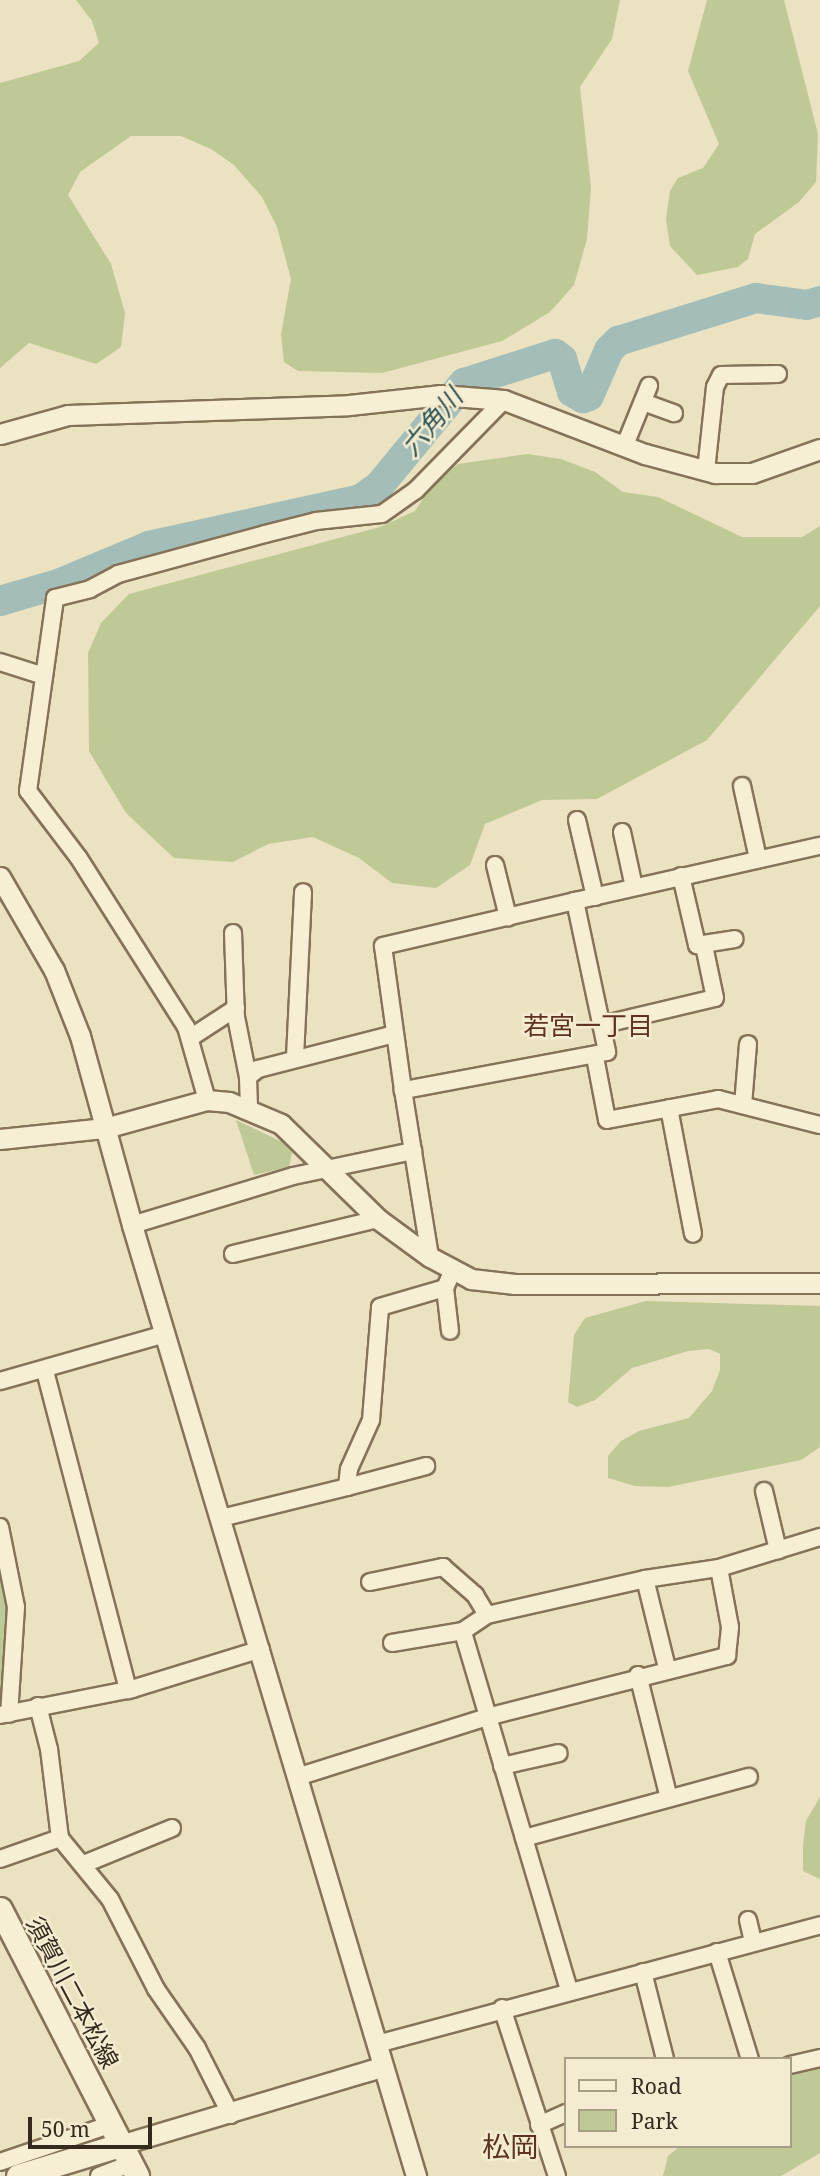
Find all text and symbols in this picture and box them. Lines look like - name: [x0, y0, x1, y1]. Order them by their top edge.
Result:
- water label: 六角川: [395, 382, 469, 462]
- district label: 若宮一丁目: [523, 1010, 653, 1042]
- street label: 須賀川二本松線: [21, 1911, 125, 2073]
- legend: [564, 2057, 792, 2148]
- text: Road: [631, 2072, 682, 2100]
- scale bar: [32, 2102, 156, 2146]
- text: Park: [631, 2107, 678, 2135]
- text: 50 m: [41, 2115, 90, 2143]
- district label: 松岡: [482, 2129, 538, 2163]

